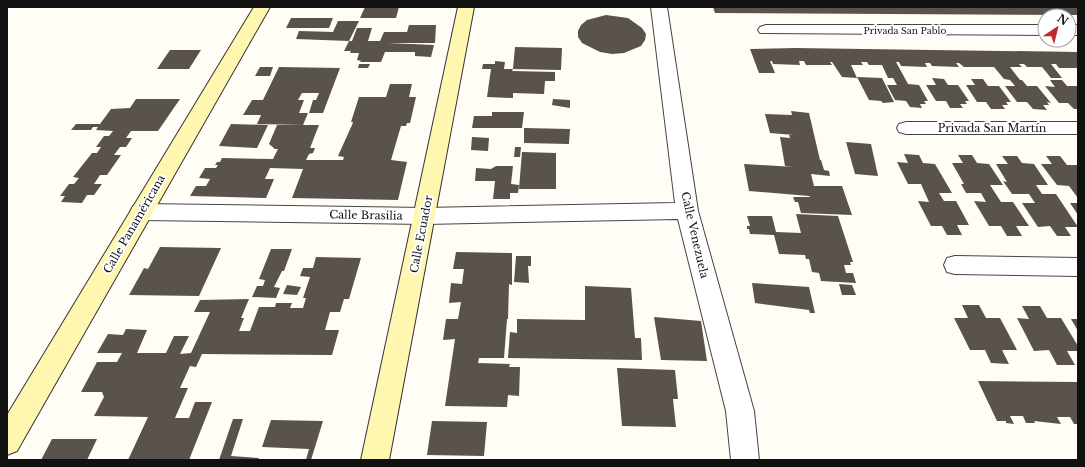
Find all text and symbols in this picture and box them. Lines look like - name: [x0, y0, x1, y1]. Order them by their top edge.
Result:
- north arrow: [1037, 8, 1077, 48]
- text: N: [1054, 11, 1072, 29]
- street label: Privada San Pablo: [864, 25, 946, 36]
- street label: Privada San Martín: [938, 121, 1047, 135]
- street label: Calle Panaméricana: [100, 171, 168, 276]
- street label: Calle Venezuela: [678, 190, 712, 281]
- street label: Calle Ecuador: [407, 193, 436, 274]
- street label: Calle Brasilia: [329, 207, 404, 223]

